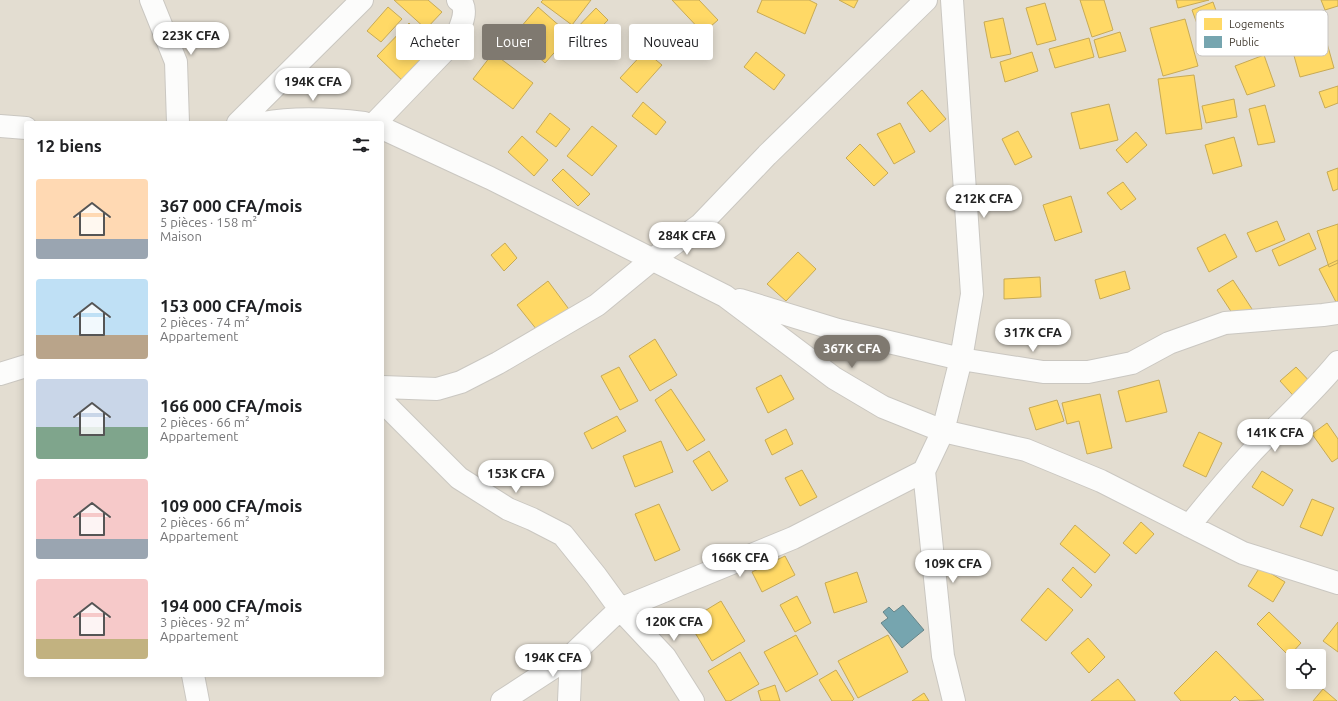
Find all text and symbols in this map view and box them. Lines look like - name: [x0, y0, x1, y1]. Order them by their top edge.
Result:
- legend: [1196, 10, 1328, 56]
- text: Logements: [1229, 18, 1285, 30]
- pin: 223K CFA: [150, 22, 232, 56]
- chip: Acheter: [396, 24, 474, 60]
- chip: Louer: [482, 24, 546, 60]
- chip: Filtres: [554, 24, 621, 60]
- chip: Nouveau: [629, 24, 713, 60]
- text: 223K CFA: [162, 28, 220, 42]
- text: Public: [1229, 36, 1259, 48]
- pin: 194K CFA: [272, 68, 354, 102]
- text: 194K CFA: [284, 74, 342, 88]
- icon: filters: [350, 134, 372, 156]
- text: 12 biens: [36, 136, 102, 155]
- pin: 212K CFA: [943, 185, 1025, 219]
- text: 212K CFA: [955, 191, 1013, 205]
- icon: home: [68, 195, 116, 243]
- text: 367 000 CFA/mois: [160, 196, 302, 215]
- text: 5 pièces · 158 m²: [160, 215, 257, 229]
- pin: 284K CFA: [646, 222, 728, 256]
- text: 284K CFA: [658, 228, 716, 242]
- text: Maison: [160, 229, 202, 243]
- icon: home: [68, 295, 116, 343]
- text: 153 000 CFA/mois: [160, 296, 302, 315]
- text: 2 pièces · 74 m²: [160, 315, 250, 329]
- pin: 317K CFA: [992, 319, 1074, 353]
- text: 317K CFA: [1004, 325, 1062, 339]
- text: Appartement: [160, 329, 238, 343]
- pin: 367K CFA: [811, 335, 893, 369]
- text: 367K CFA: [823, 341, 881, 355]
- icon: home: [68, 395, 116, 443]
- text: 166 000 CFA/mois: [160, 396, 302, 415]
- text: 2 pièces · 66 m²: [160, 415, 250, 429]
- pin: 141K CFA: [1234, 419, 1316, 453]
- text: 141K CFA: [1246, 425, 1304, 439]
- text: Appartement: [160, 429, 238, 443]
- pin: 153K CFA: [475, 460, 557, 494]
- text: 153K CFA: [487, 466, 545, 480]
- icon: home: [68, 495, 116, 543]
- text: 109 000 CFA/mois: [160, 496, 302, 515]
- text: 2 pièces · 66 m²: [160, 515, 250, 529]
- text: Appartement: [160, 529, 238, 543]
- pin: 166K CFA: [699, 544, 781, 578]
- text: 166K CFA: [711, 550, 769, 564]
- pin: 109K CFA: [912, 550, 994, 584]
- text: 109K CFA: [924, 556, 982, 570]
- icon: home: [68, 595, 116, 643]
- text: 194 000 CFA/mois: [160, 596, 302, 615]
- pin: 120K CFA: [633, 608, 715, 642]
- text: 120K CFA: [645, 614, 703, 628]
- text: 3 pièces · 92 m²: [160, 615, 250, 629]
- text: Appartement: [160, 629, 238, 643]
- pin: 194K CFA: [512, 644, 594, 678]
- map controls: [1286, 649, 1326, 689]
- button: locate: [1286, 649, 1326, 689]
- text: 194K CFA: [524, 650, 582, 664]

